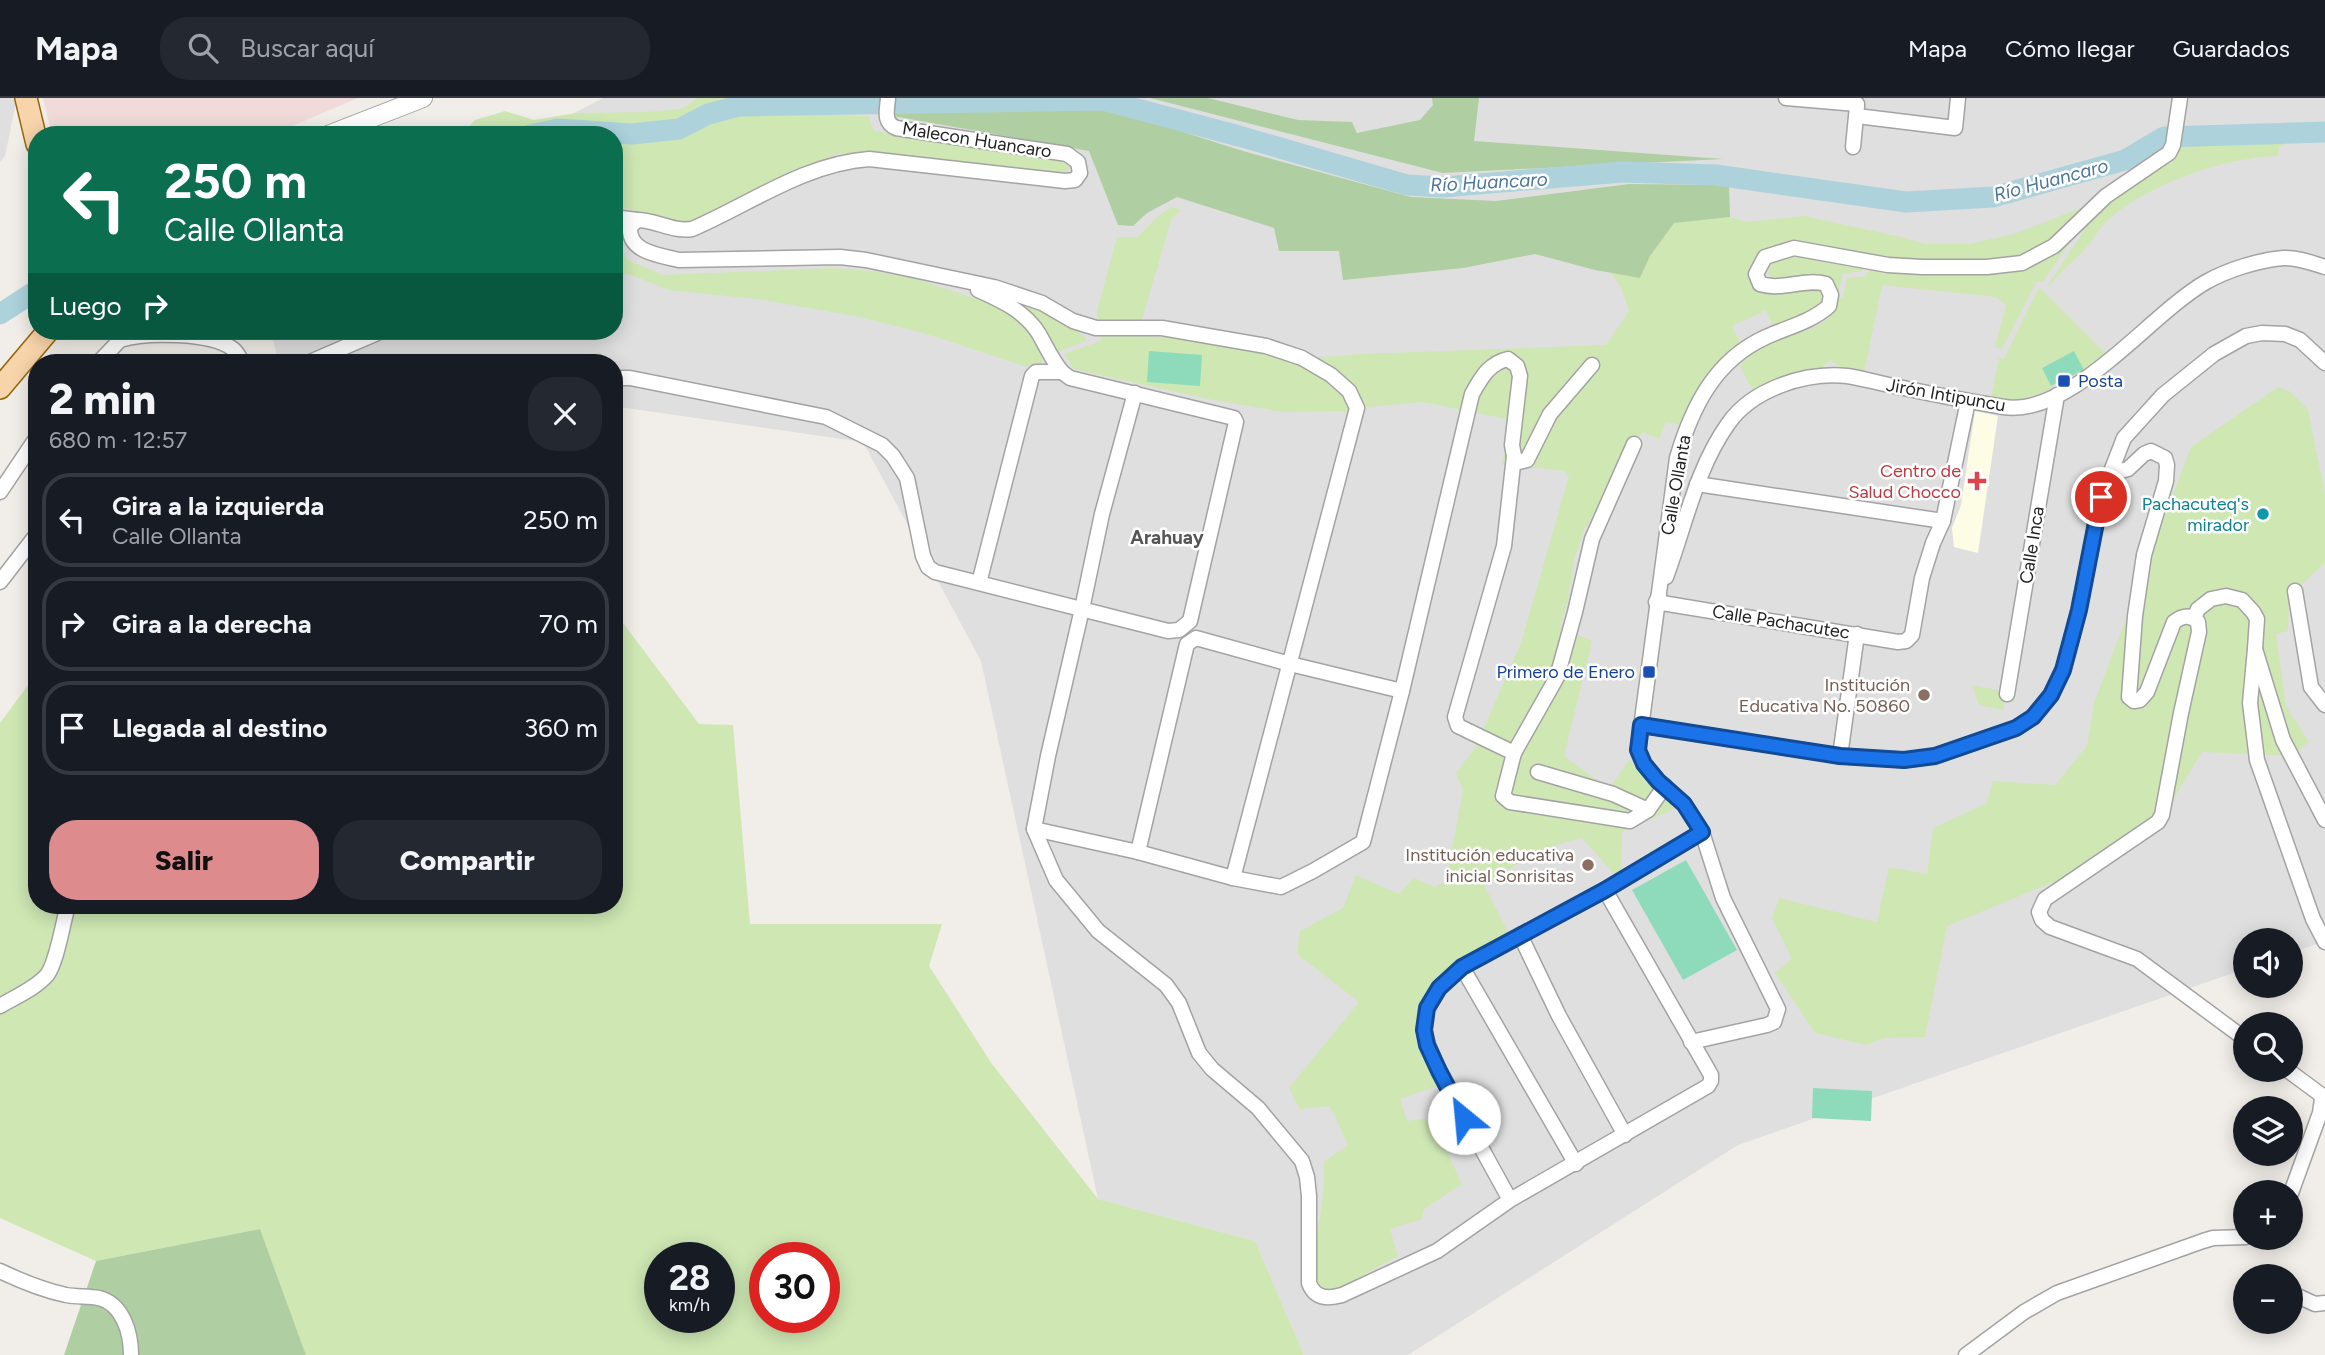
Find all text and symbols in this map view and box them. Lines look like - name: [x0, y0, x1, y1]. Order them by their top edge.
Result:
- search box: [160, 17, 650, 80]
- text: Mapa: [35, 29, 118, 68]
- icon: search: [184, 29, 222, 67]
- text: Buscar aquí: [240, 32, 374, 64]
- text: Mapa: [1908, 34, 1967, 63]
- text: Cómo llegar: [2005, 34, 2135, 63]
- text: Guardados: [2173, 34, 2290, 63]
- street label: Malecon Huancaro: [901, 117, 1053, 163]
- text: 250 m: [164, 151, 307, 210]
- icon: left: [49, 154, 140, 245]
- water label: Río Huancaro: [1991, 154, 2111, 206]
- water label: Río Huancaro: [1430, 167, 1548, 197]
- text: Calle Ollanta: [164, 211, 344, 249]
- icon: right: [136, 287, 174, 325]
- text: Luego: [49, 290, 122, 322]
- place label: Posta: [2078, 370, 2123, 392]
- marker: Posta: [2056, 373, 2072, 389]
- text: 2 min: [49, 374, 156, 425]
- street label: Jirón Intipuncu: [1885, 374, 2007, 416]
- button: close: [528, 377, 602, 451]
- text: 680 m · 12:57: [49, 426, 187, 454]
- street label: Calle Ollanta: [1656, 433, 1696, 537]
- place label: Centro de Salud Chocco: [1848, 460, 1961, 503]
- pin: [2071, 467, 2131, 527]
- marker: Centro de Salud Chocco: [1967, 471, 1987, 491]
- icon: arrive: [2082, 478, 2120, 516]
- text: Gira a la izquierda: [112, 490, 324, 522]
- place label: Pachacuteq's mirador: [2142, 493, 2249, 536]
- icon: left: [53, 501, 91, 539]
- text: 250 m: [523, 504, 598, 536]
- street label: Calle Inca: [2015, 505, 2049, 585]
- marker: Pachacuteq's mirador: [2255, 506, 2271, 522]
- text: Calle Ollanta: [112, 522, 242, 550]
- district label: Arahuay: [1130, 526, 1204, 549]
- street label: Calle Pachacutec: [1711, 600, 1852, 644]
- icon: right: [53, 605, 91, 643]
- text: Gira a la derecha: [112, 608, 312, 640]
- text: 70 m: [539, 608, 598, 640]
- place label: Primero de Enero: [1496, 661, 1635, 683]
- marker: Primero de Enero: [1641, 664, 1657, 680]
- place label: Institución Educativa No. 50860: [1739, 674, 1910, 717]
- marker: Institución Educativa No. 50860: [1916, 687, 1932, 703]
- icon: arrive: [53, 709, 91, 747]
- text: Llegada al destino: [112, 712, 327, 744]
- text: 360 m: [524, 712, 598, 744]
- button: Salir: [49, 820, 319, 900]
- button: Compartir: [333, 820, 602, 900]
- place label: Institución educativa inicial Sonrisitas: [1405, 844, 1574, 887]
- marker: Institución educativa inicial Sonrisitas: [1580, 857, 1596, 873]
- map controls: [2233, 928, 2303, 1334]
- button: sound: [2233, 928, 2303, 998]
- button: search: [2233, 1012, 2303, 1082]
- position arrow: [1427, 1081, 1501, 1155]
- button: layers: [2233, 1096, 2303, 1166]
- button: +: [2233, 1180, 2303, 1250]
- speed limit sign: 30: [749, 1242, 840, 1333]
- text: 28: [669, 1257, 710, 1299]
- button: −: [2233, 1264, 2303, 1334]
- text: km/h: [669, 1294, 710, 1316]

